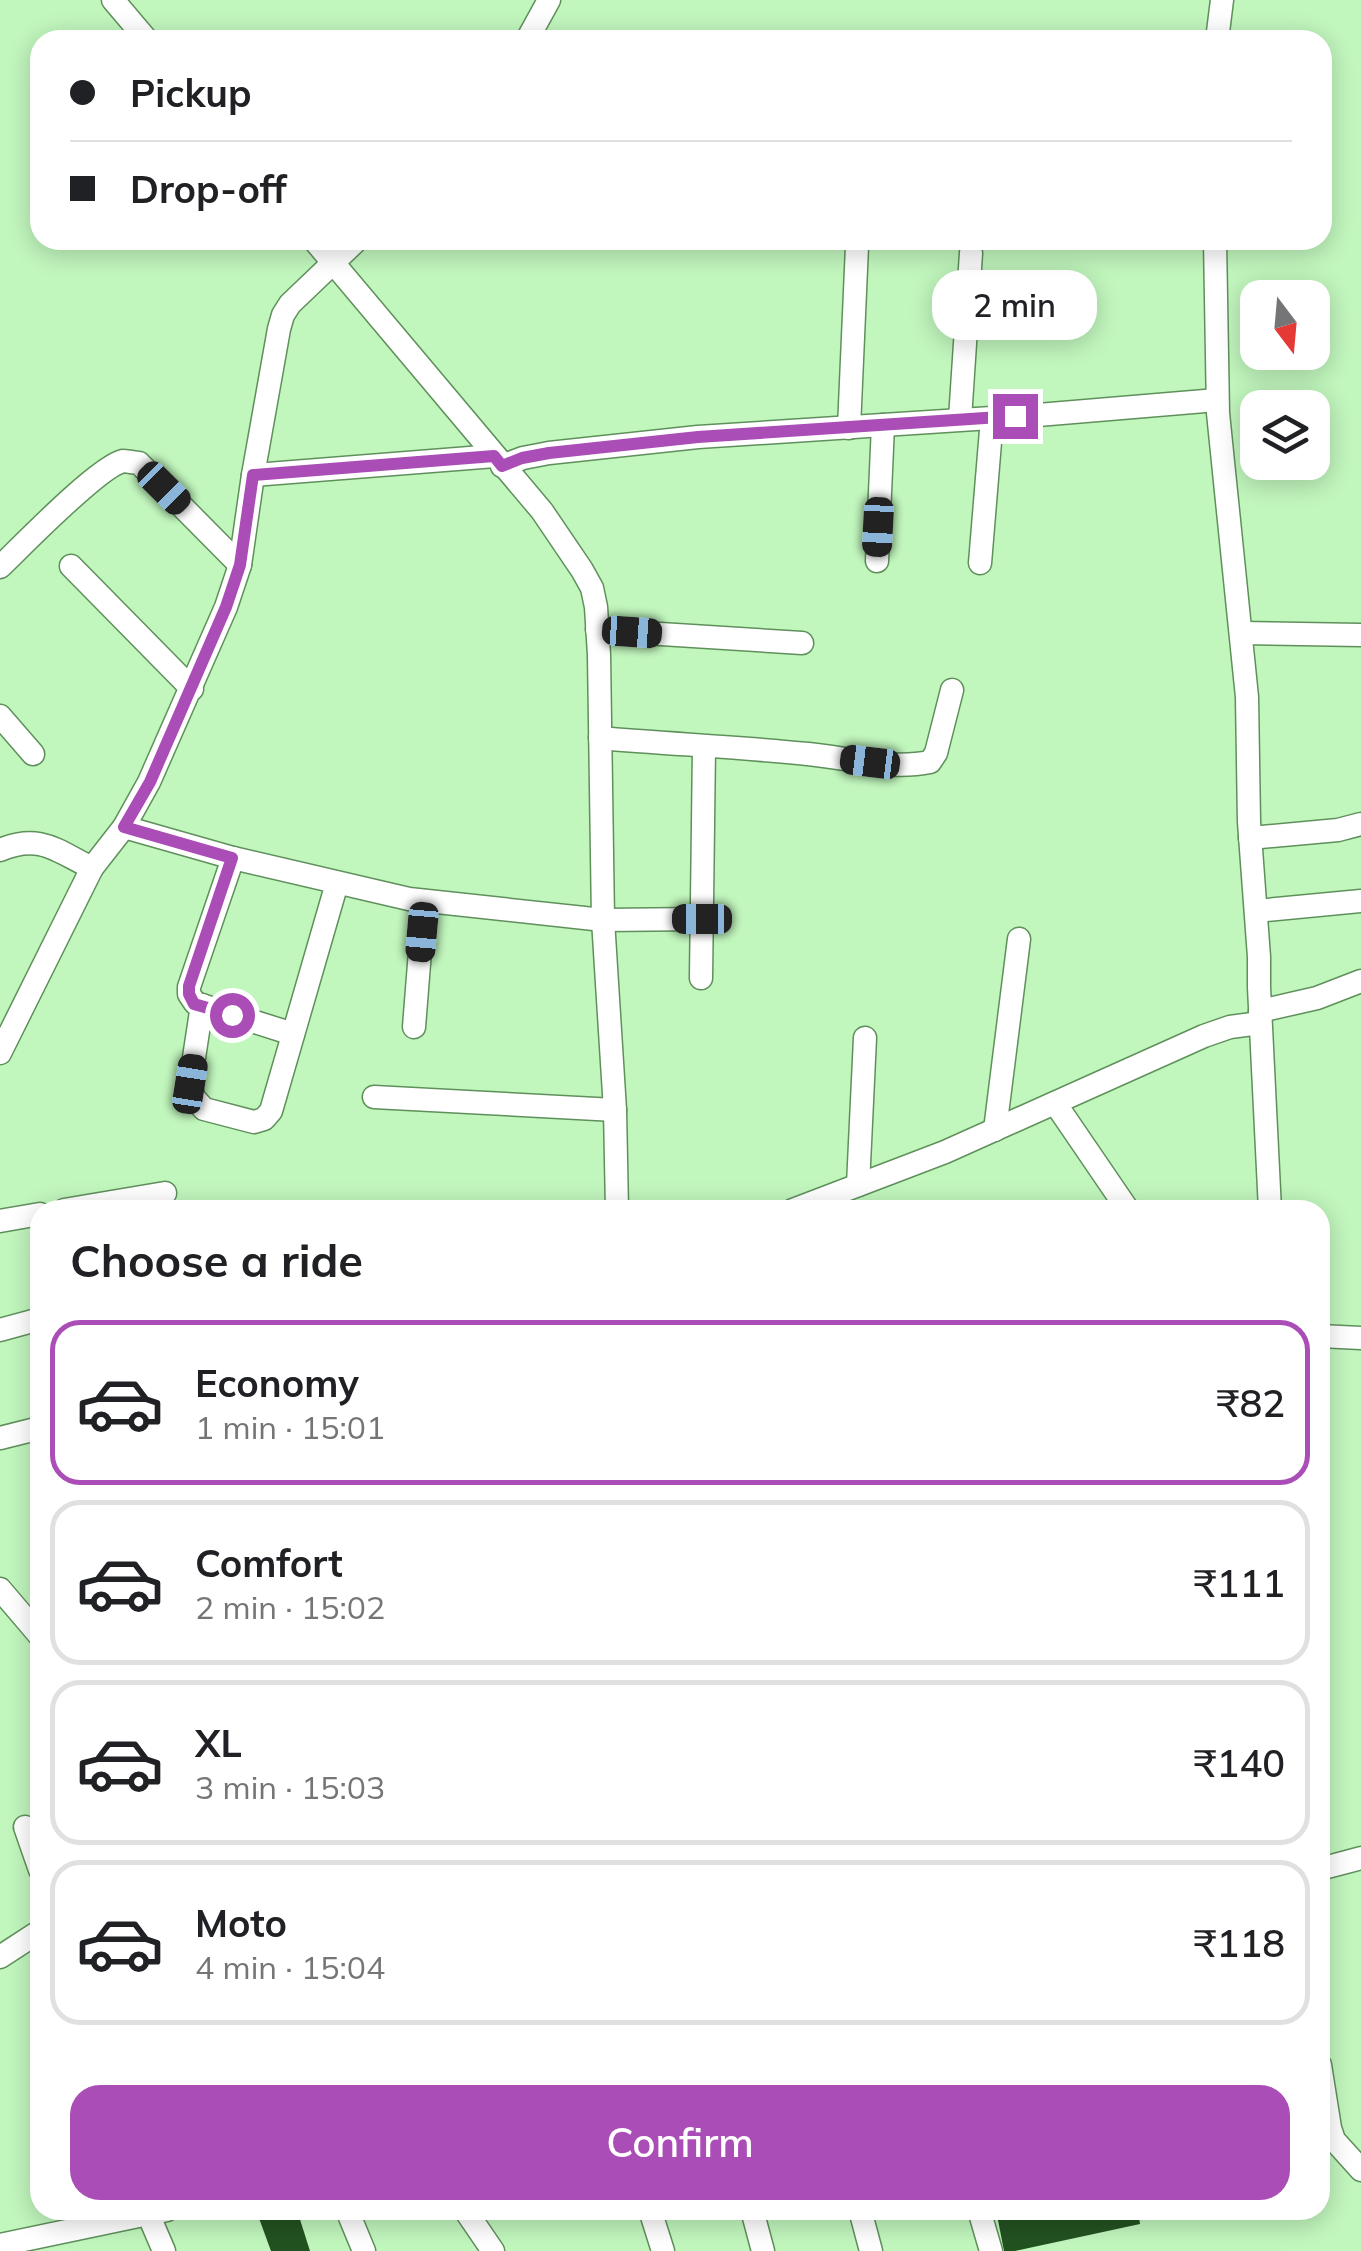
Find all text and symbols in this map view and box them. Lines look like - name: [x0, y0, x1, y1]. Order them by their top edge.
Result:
- text: Pickup: [130, 69, 252, 117]
- text: Drop-off: [130, 165, 287, 213]
- callout: 2 min: [932, 271, 1098, 341]
- north arrow: [1240, 280, 1330, 370]
- map controls: [1240, 280, 1330, 480]
- text: 2 min: [973, 285, 1056, 325]
- button: layers: [1240, 390, 1330, 480]
- route end: [993, 394, 1038, 439]
- car: [132, 456, 196, 520]
- car: [861, 496, 895, 558]
- car: [601, 615, 663, 649]
- car: [838, 743, 902, 781]
- car: [404, 901, 440, 963]
- car: [672, 904, 732, 934]
- route start: [210, 993, 255, 1038]
- car: [170, 1052, 210, 1116]
- text: Choose a ride: [70, 1232, 363, 1288]
- icon: car: [75, 1358, 165, 1448]
- text: Economy: [195, 1359, 359, 1407]
- text: ₹82: [1217, 1379, 1285, 1427]
- text: 1 min · 15:01: [195, 1407, 385, 1447]
- icon: car: [75, 1538, 165, 1628]
- text: Comfort: [195, 1539, 343, 1587]
- text: ₹111: [1194, 1559, 1285, 1607]
- text: 2 min · 15:02: [195, 1587, 385, 1627]
- icon: car: [75, 1718, 165, 1808]
- text: XL: [195, 1719, 242, 1767]
- text: ₹140: [1194, 1739, 1285, 1787]
- text: 3 min · 15:03: [195, 1767, 385, 1807]
- icon: car: [75, 1898, 165, 1988]
- text: Moto: [195, 1899, 287, 1947]
- text: ₹118: [1194, 1919, 1285, 1967]
- text: 4 min · 15:04: [195, 1947, 385, 1987]
- button: Confirm: [70, 2085, 1290, 2200]

